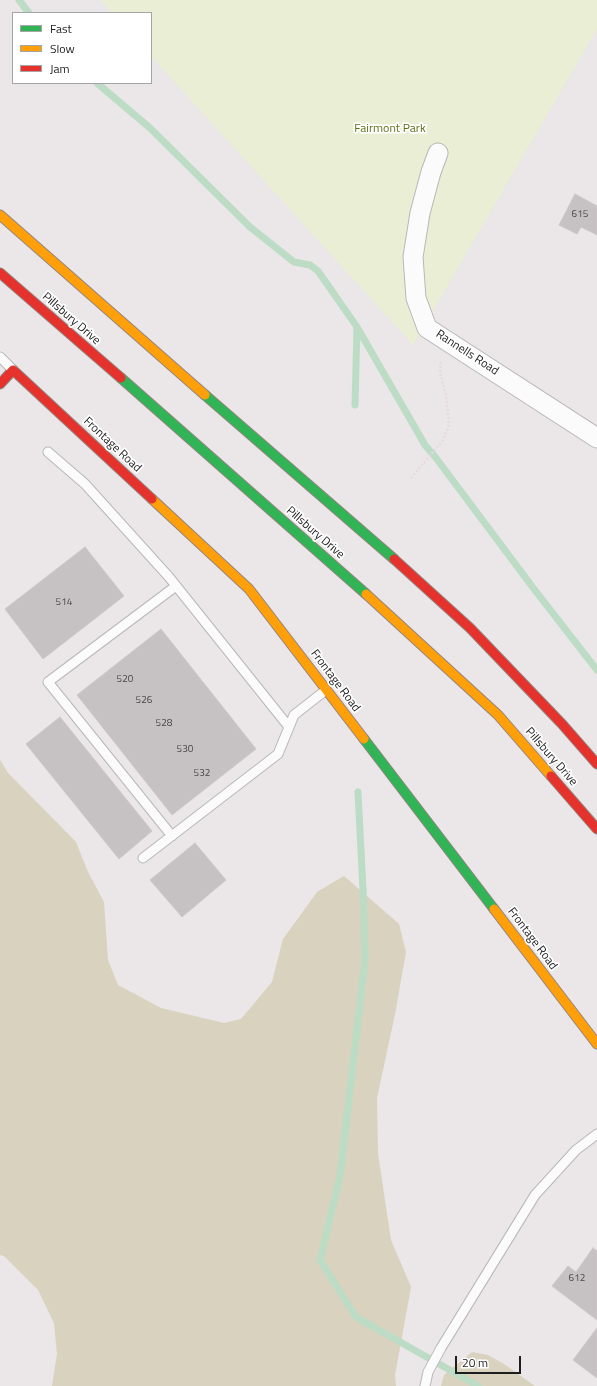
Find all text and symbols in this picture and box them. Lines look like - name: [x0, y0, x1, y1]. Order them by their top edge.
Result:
- legend: [12, 12, 152, 84]
- text: Fast: [50, 19, 72, 38]
- text: Slow: [50, 39, 75, 58]
- text: Jam: [50, 59, 70, 78]
- park label: Fairmont Park: [354, 122, 426, 136]
- house number: 615: [572, 209, 588, 221]
- street label: Pillsbury Drive: [39, 290, 103, 348]
- street label: Rannells Road: [433, 327, 501, 379]
- street label: Frontage Road: [80, 415, 144, 475]
- street label: Pillsbury Drive: [283, 504, 347, 562]
- house number: 514: [56, 597, 72, 609]
- street label: Frontage Road: [307, 647, 363, 715]
- house number: 520: [117, 674, 133, 686]
- house number: 526: [136, 695, 152, 707]
- house number: 528: [156, 718, 172, 730]
- street label: Pillsbury Drive: [522, 725, 580, 789]
- house number: 530: [177, 744, 193, 756]
- house number: 532: [194, 768, 210, 780]
- street label: Frontage Road: [504, 905, 560, 973]
- house number: 612: [569, 1273, 585, 1285]
- scale bar: [457, 1348, 523, 1374]
- text: 20 m: [462, 1353, 488, 1372]

